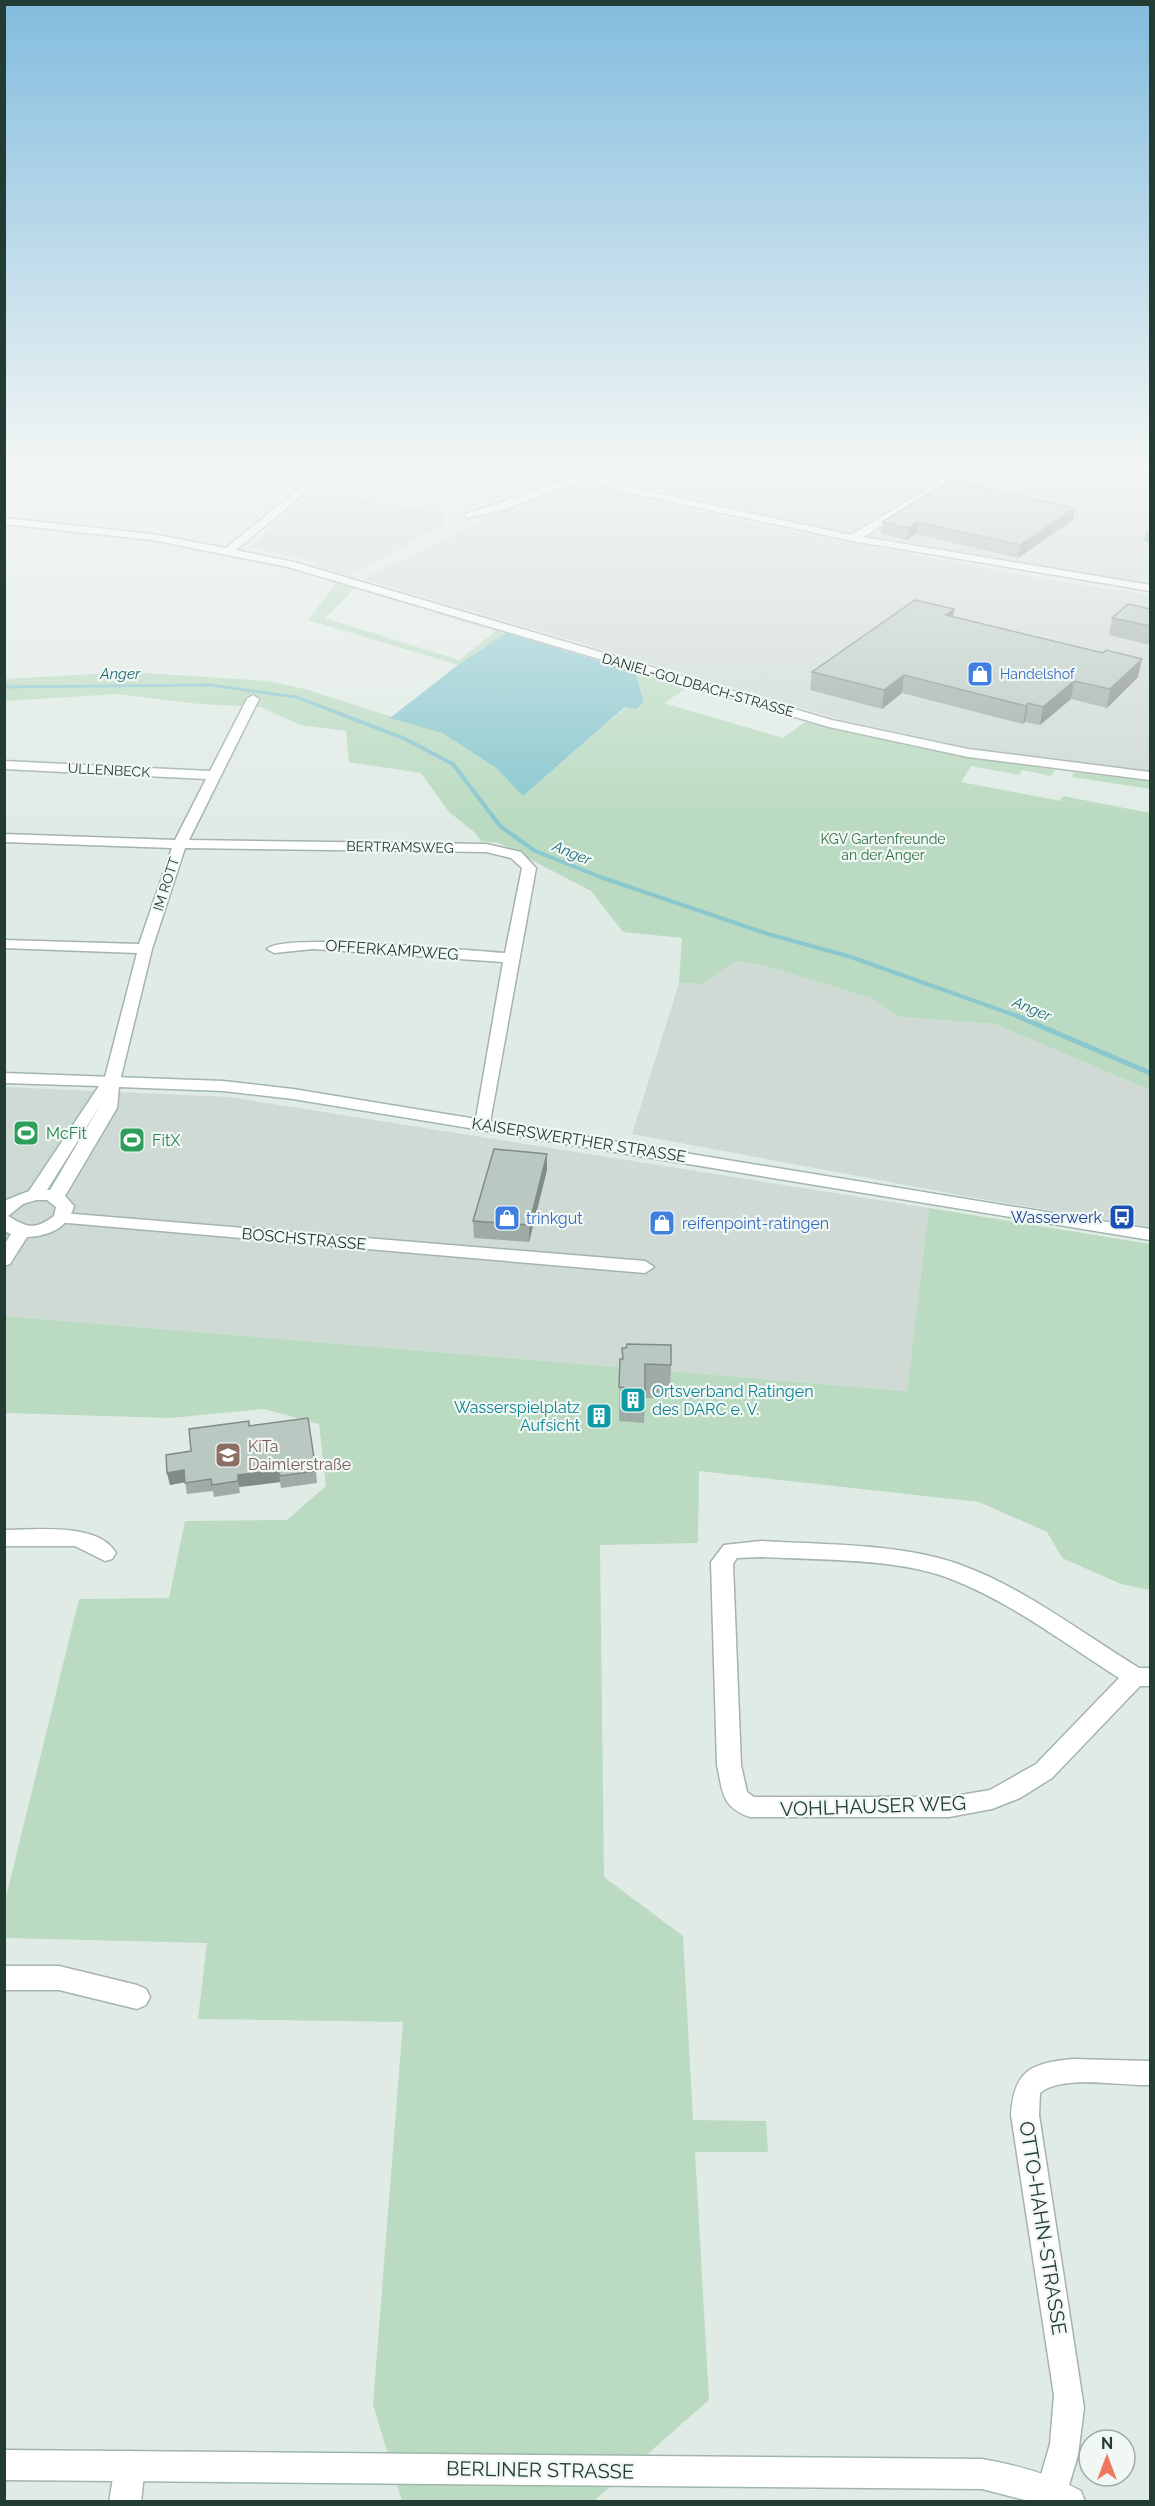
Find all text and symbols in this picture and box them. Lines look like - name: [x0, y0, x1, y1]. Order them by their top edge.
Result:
- street label: DANIEL-GOLDBACH-STRASSE: [600, 650, 796, 720]
- shop icon: Handelshof: [965, 659, 995, 689]
- water label: Anger: [99, 665, 141, 683]
- place label: Handelshof: [1000, 666, 1076, 682]
- street label: ULLENBECK: [67, 760, 151, 780]
- park label: KGV Gartenfreunde an der Anger: [820, 831, 946, 863]
- water label: Anger: [549, 837, 595, 869]
- street label: BERTRAMSWEG: [346, 838, 454, 856]
- street label: IM ROTT: [150, 855, 182, 913]
- street label: OFFERKAMPWEG: [325, 936, 459, 964]
- water label: Anger: [1009, 992, 1055, 1025]
- street label: KAISERSWERTHER STRASSE: [470, 1114, 688, 1166]
- sports icon: McFit: [11, 1118, 41, 1148]
- place label: McFit: [46, 1124, 88, 1143]
- sports icon: FitX: [117, 1125, 147, 1155]
- place label: FitX: [152, 1131, 181, 1150]
- bus stop icon: Wasserwerk: [1107, 1202, 1137, 1232]
- shop icon: trinkgut: [492, 1203, 522, 1233]
- shop icon: reifenpoint-ratingen: [647, 1208, 677, 1238]
- place label: Wasserwerk: [1011, 1208, 1103, 1227]
- place label: trinkgut: [526, 1209, 583, 1228]
- place label: reifenpoint-ratingen: [682, 1214, 829, 1233]
- street label: BOSCHSTRASSE: [241, 1224, 367, 1254]
- place label: Ortsverband Ratingen des DARC e. V.: [652, 1382, 813, 1419]
- building icon: Ortsverband Ratingen des DARC e. V.: [618, 1385, 648, 1415]
- place label: Wasserspielplatz Aufsicht: [454, 1398, 581, 1435]
- building icon: Wasserspielplatz Aufsicht: [584, 1401, 614, 1431]
- place label: KiTa Daimlerstraße: [248, 1437, 351, 1474]
- school or university icon: KiTa Daimlerstraße: [213, 1440, 243, 1470]
- street label: VOHLHAUSER WEG: [780, 1791, 966, 1821]
- street label: OTTO-HAHN-STRASSE: [1014, 2120, 1072, 2336]
- north arrow: [1077, 2428, 1137, 2488]
- text: N: [1101, 2434, 1113, 2453]
- street label: BERLINER STRASSE: [446, 2456, 634, 2484]

